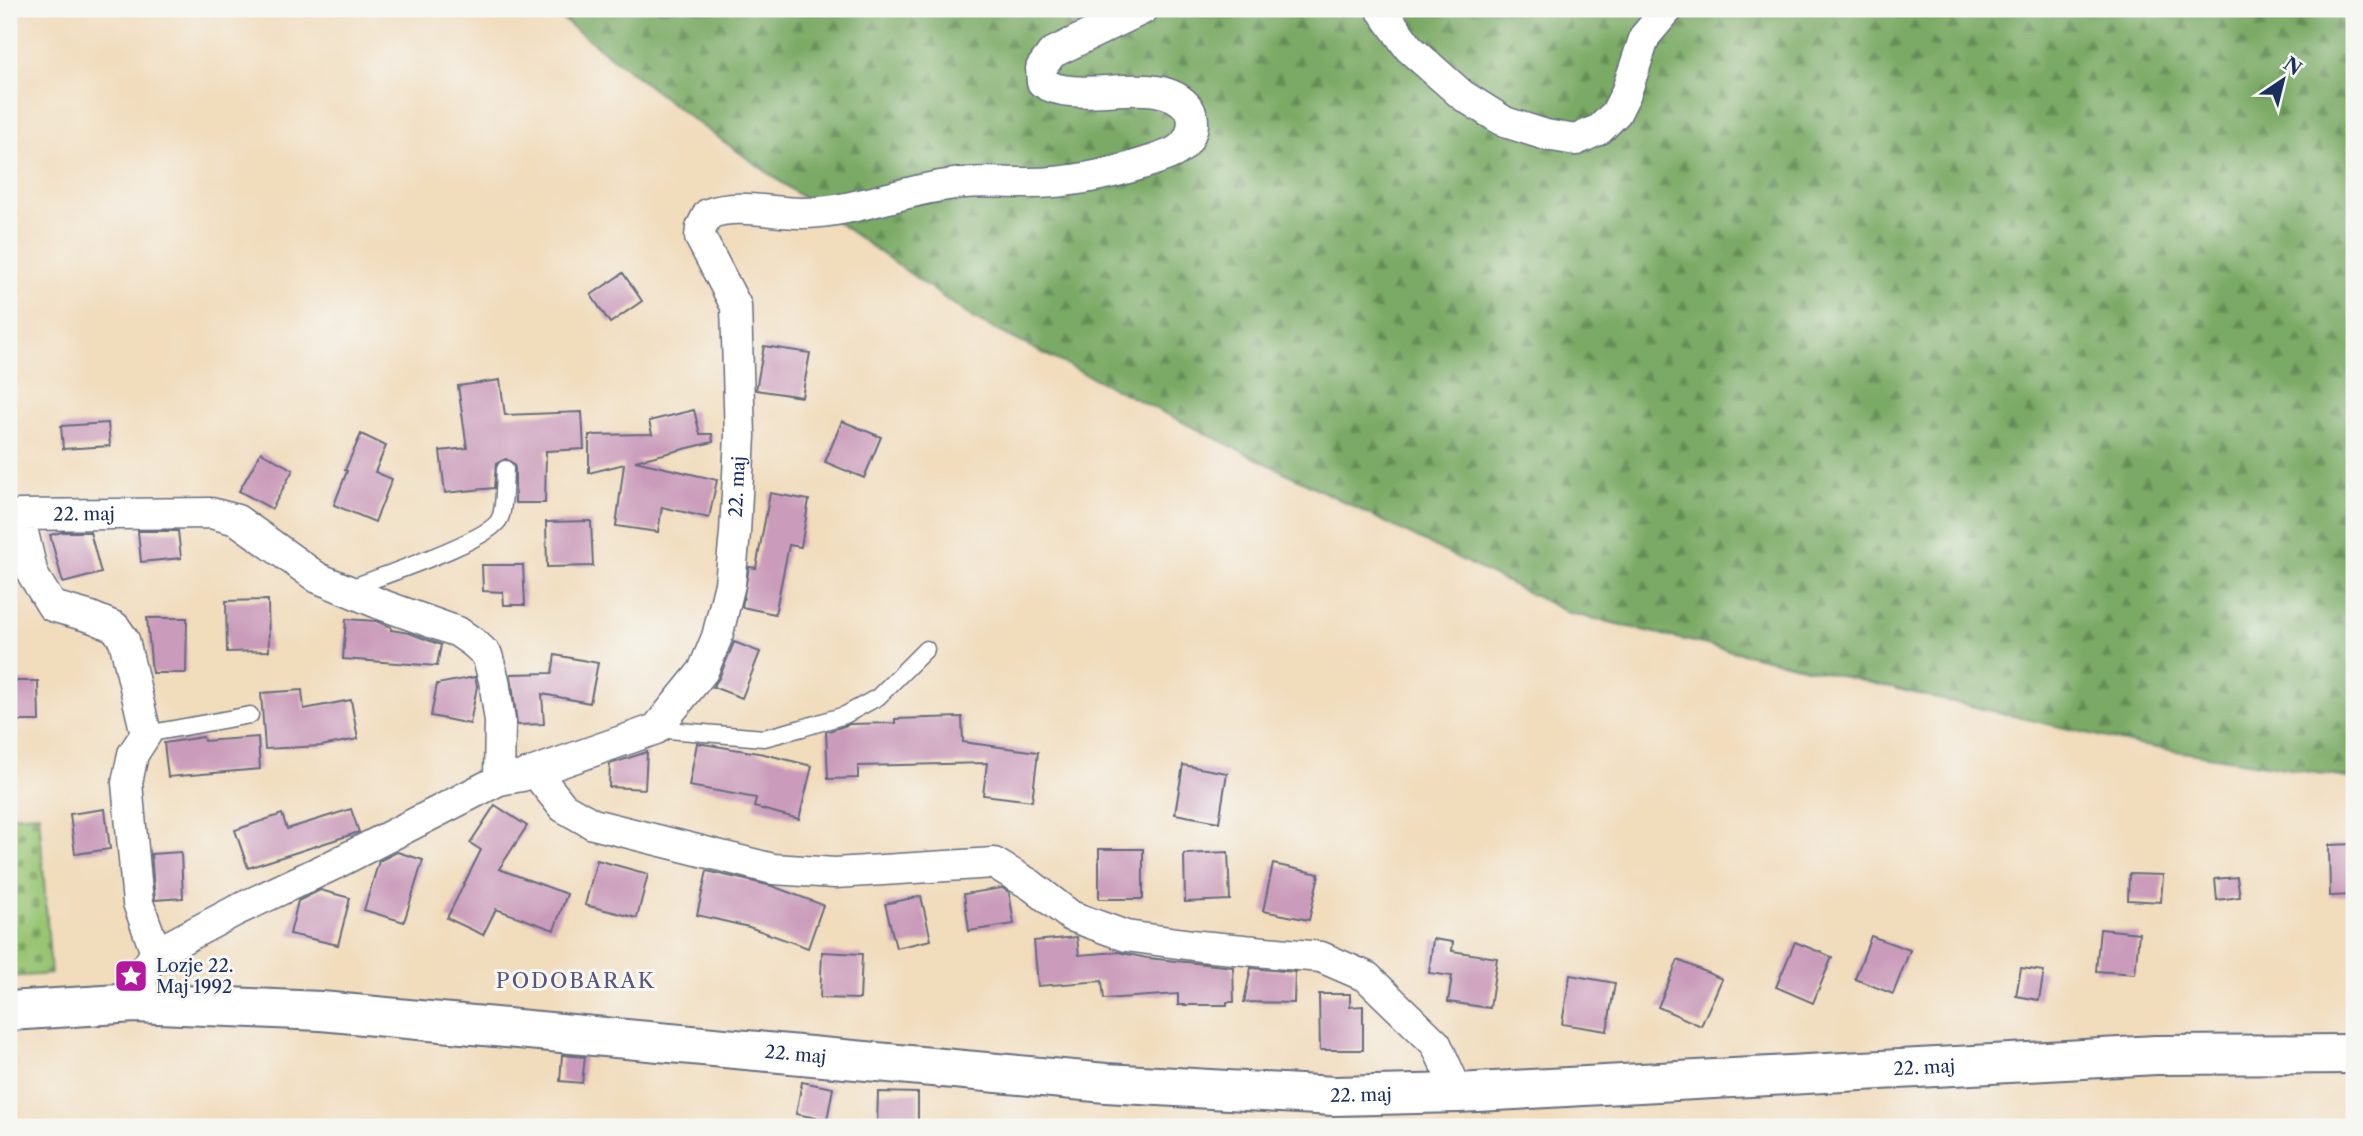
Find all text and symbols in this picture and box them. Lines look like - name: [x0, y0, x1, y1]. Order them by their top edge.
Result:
- north arrow: [2248, 46, 2318, 116]
- text: N: [2279, 52, 2306, 81]
- street label: 22. maj: [725, 455, 750, 518]
- street label: 22. maj: [53, 503, 115, 526]
- place label: Lozje 22. Maj 1992: [156, 955, 234, 998]
- place icon: Lozje 22. Maj 1992: [112, 957, 150, 995]
- district label: PODOBARAK: [496, 968, 656, 993]
- street label: 22. maj: [764, 1041, 827, 1068]
- street label: 22. maj: [1893, 1055, 1956, 1080]
- street label: 22. maj: [1330, 1084, 1392, 1107]

